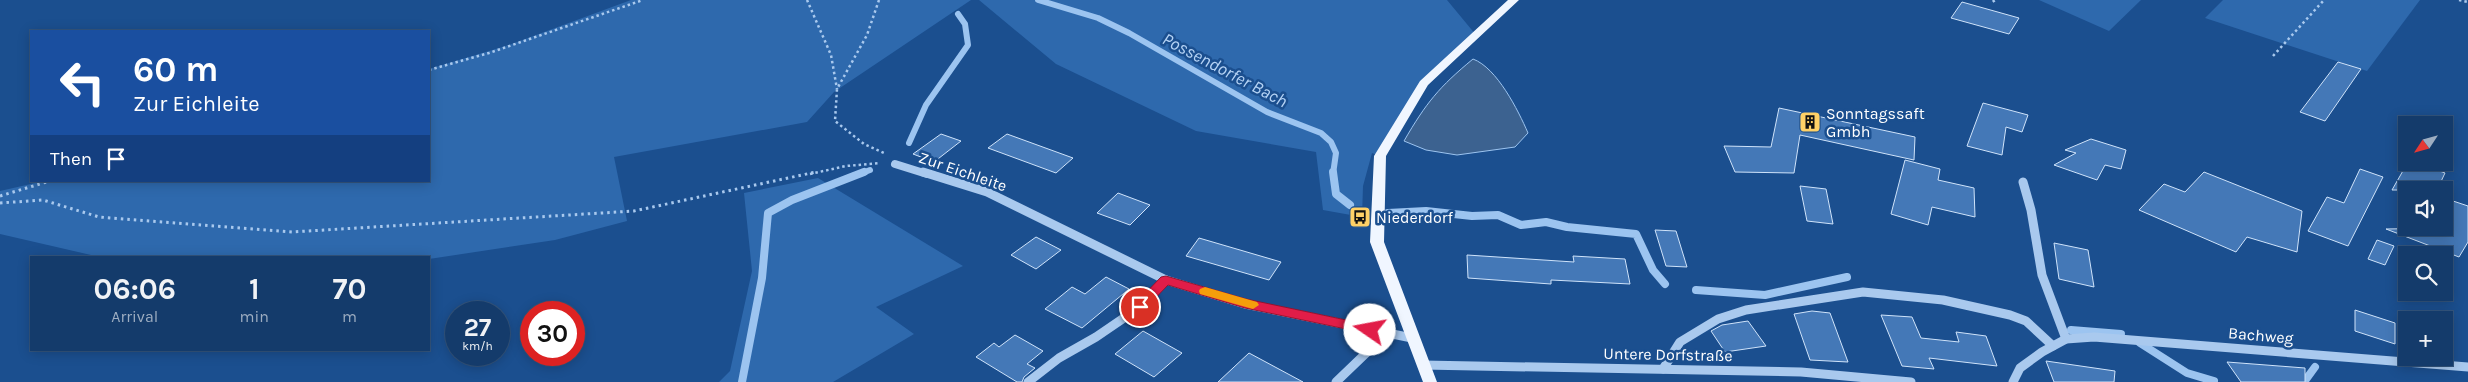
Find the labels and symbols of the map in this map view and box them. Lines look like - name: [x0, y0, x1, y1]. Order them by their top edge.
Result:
- water label: Possendorfer Bach: [1159, 28, 1291, 112]
- place label: Sonntagssaft Gmbh: [1826, 104, 1925, 141]
- building icon: Sonntagssaft Gmbh: [1798, 110, 1822, 134]
- north arrow: [2398, 116, 2452, 171]
- street label: Zur Eichleite: [916, 147, 1009, 195]
- bus stop icon: Niederdorf: [1348, 205, 1372, 229]
- place label: Niederdorf: [1376, 208, 1453, 227]
- pin: [1119, 286, 1161, 328]
- speed limit sign: 30: [520, 301, 585, 366]
- position arrow: [1343, 303, 1395, 355]
- street label: Bachweg: [2227, 323, 2294, 348]
- street label: Untere Dorfstraße: [1603, 344, 1733, 365]

